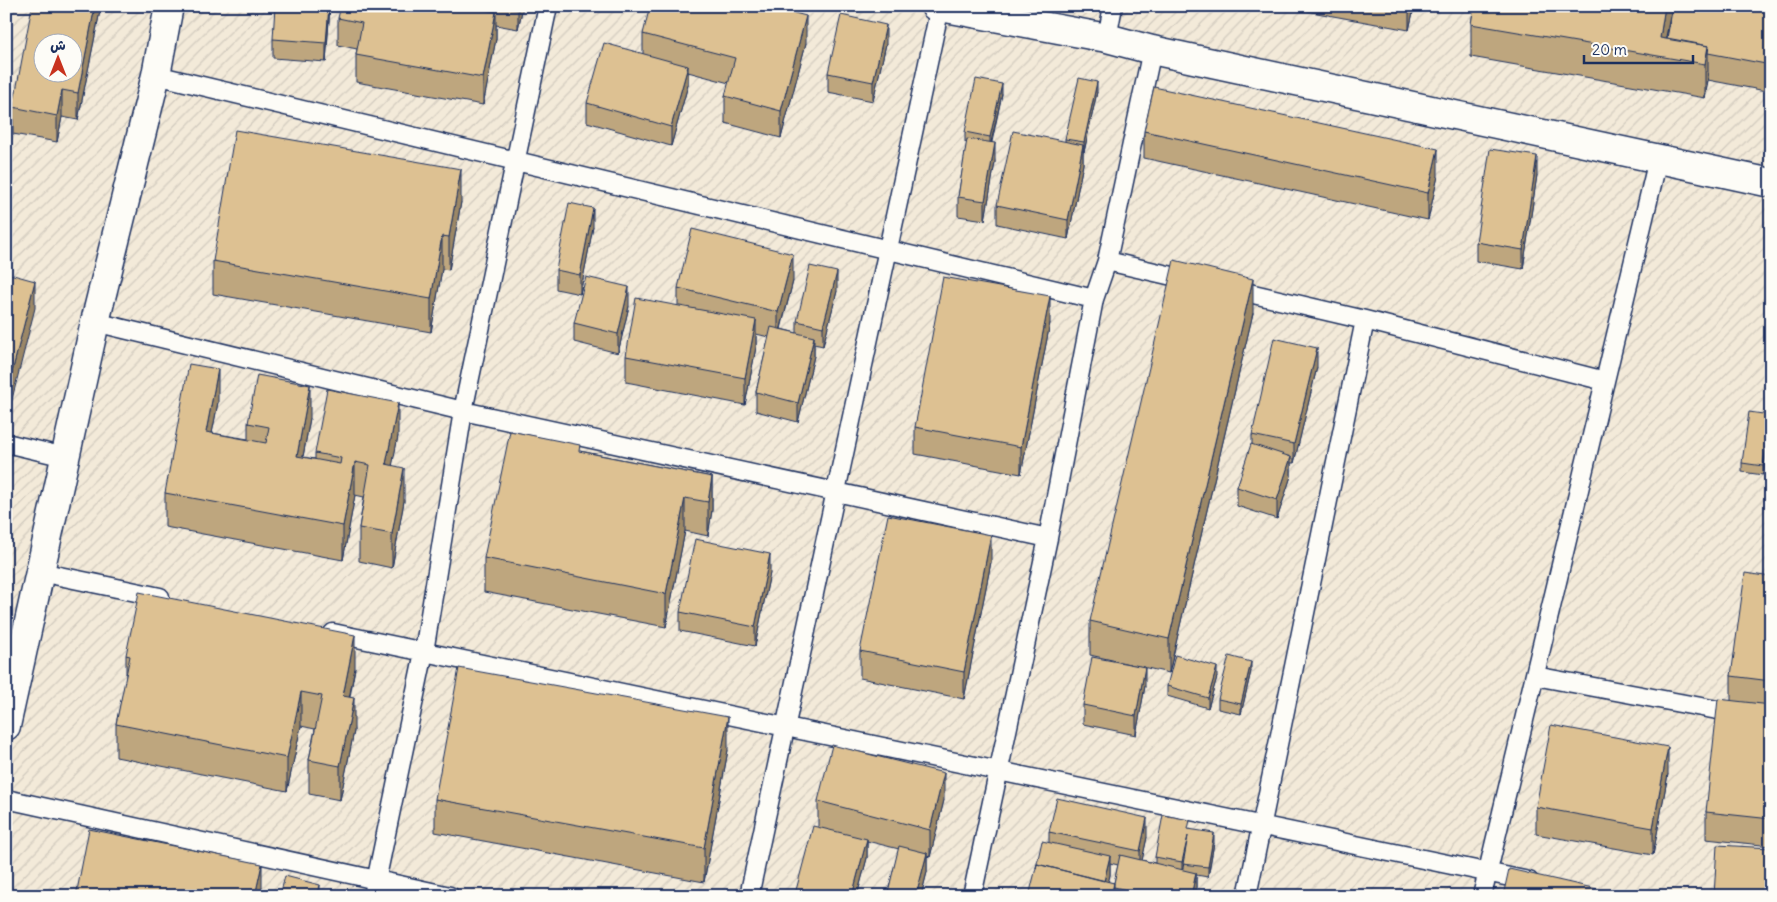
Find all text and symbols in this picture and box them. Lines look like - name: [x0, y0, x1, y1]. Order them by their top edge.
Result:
- north arrow: [32, 32, 82, 82]
- scale bar: [1584, 32, 1693, 64]
- text: ش: [50, 36, 66, 54]
- text: 20 m: [1592, 40, 1627, 59]

